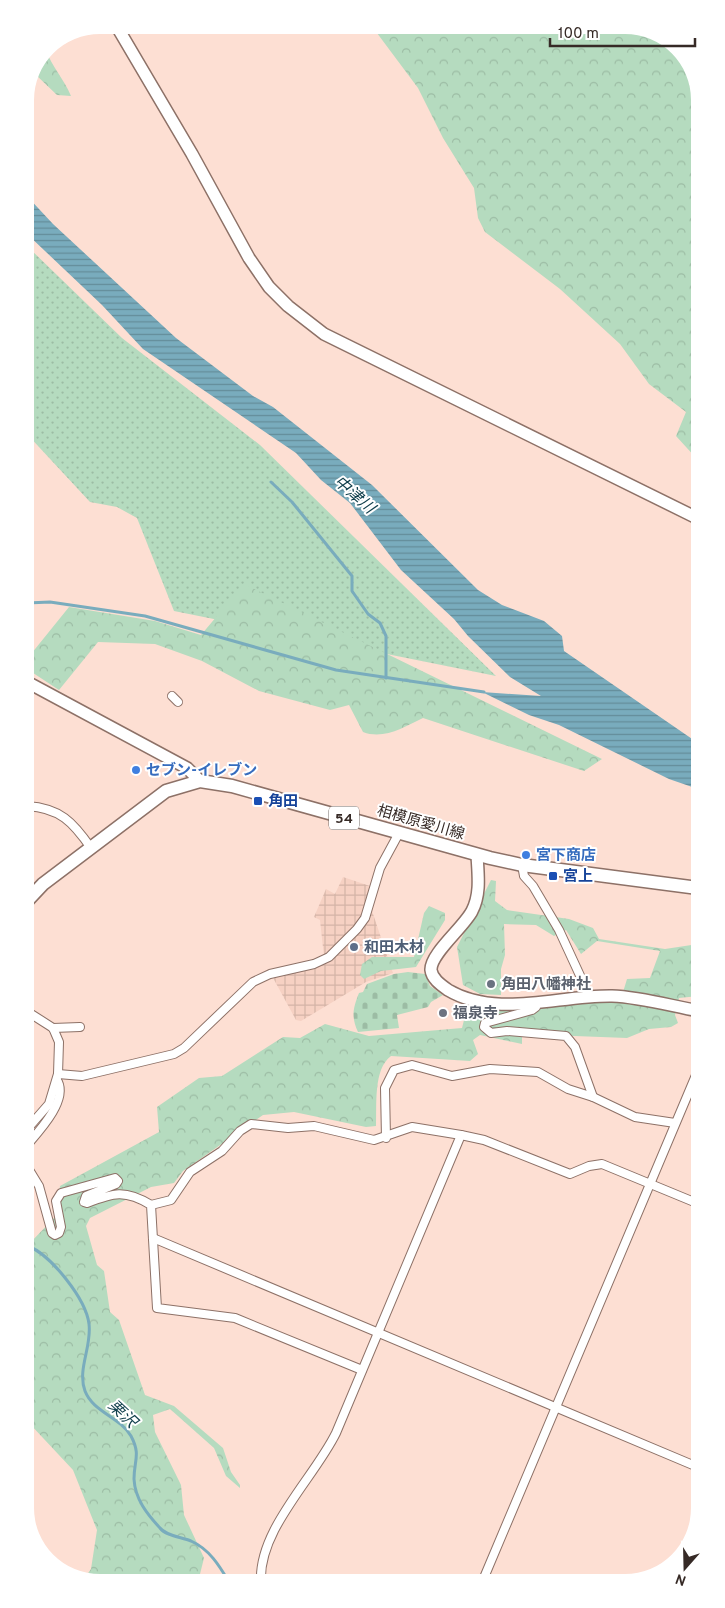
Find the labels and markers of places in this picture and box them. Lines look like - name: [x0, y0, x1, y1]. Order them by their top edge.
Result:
- place label: セブン-イレブン: [146, 761, 257, 781]
- marker: セブン-イレブン: [130, 764, 142, 776]
- place label: 角田: [268, 793, 298, 812]
- marker: 角田: [252, 795, 264, 807]
- place label: 宮下商店: [536, 847, 596, 866]
- marker: 宮下商店: [520, 849, 532, 861]
- place label: 宮上: [563, 868, 593, 887]
- marker: 宮上: [547, 870, 559, 882]
- place label: 和田木材: [364, 938, 424, 958]
- marker: 和田木材: [348, 941, 360, 953]
- place label: 角田八幡神社: [501, 975, 591, 995]
- marker: 角田八幡神社: [485, 978, 497, 990]
- place label: 福泉寺: [452, 1005, 498, 1024]
- marker: 福泉寺: [437, 1007, 449, 1019]

